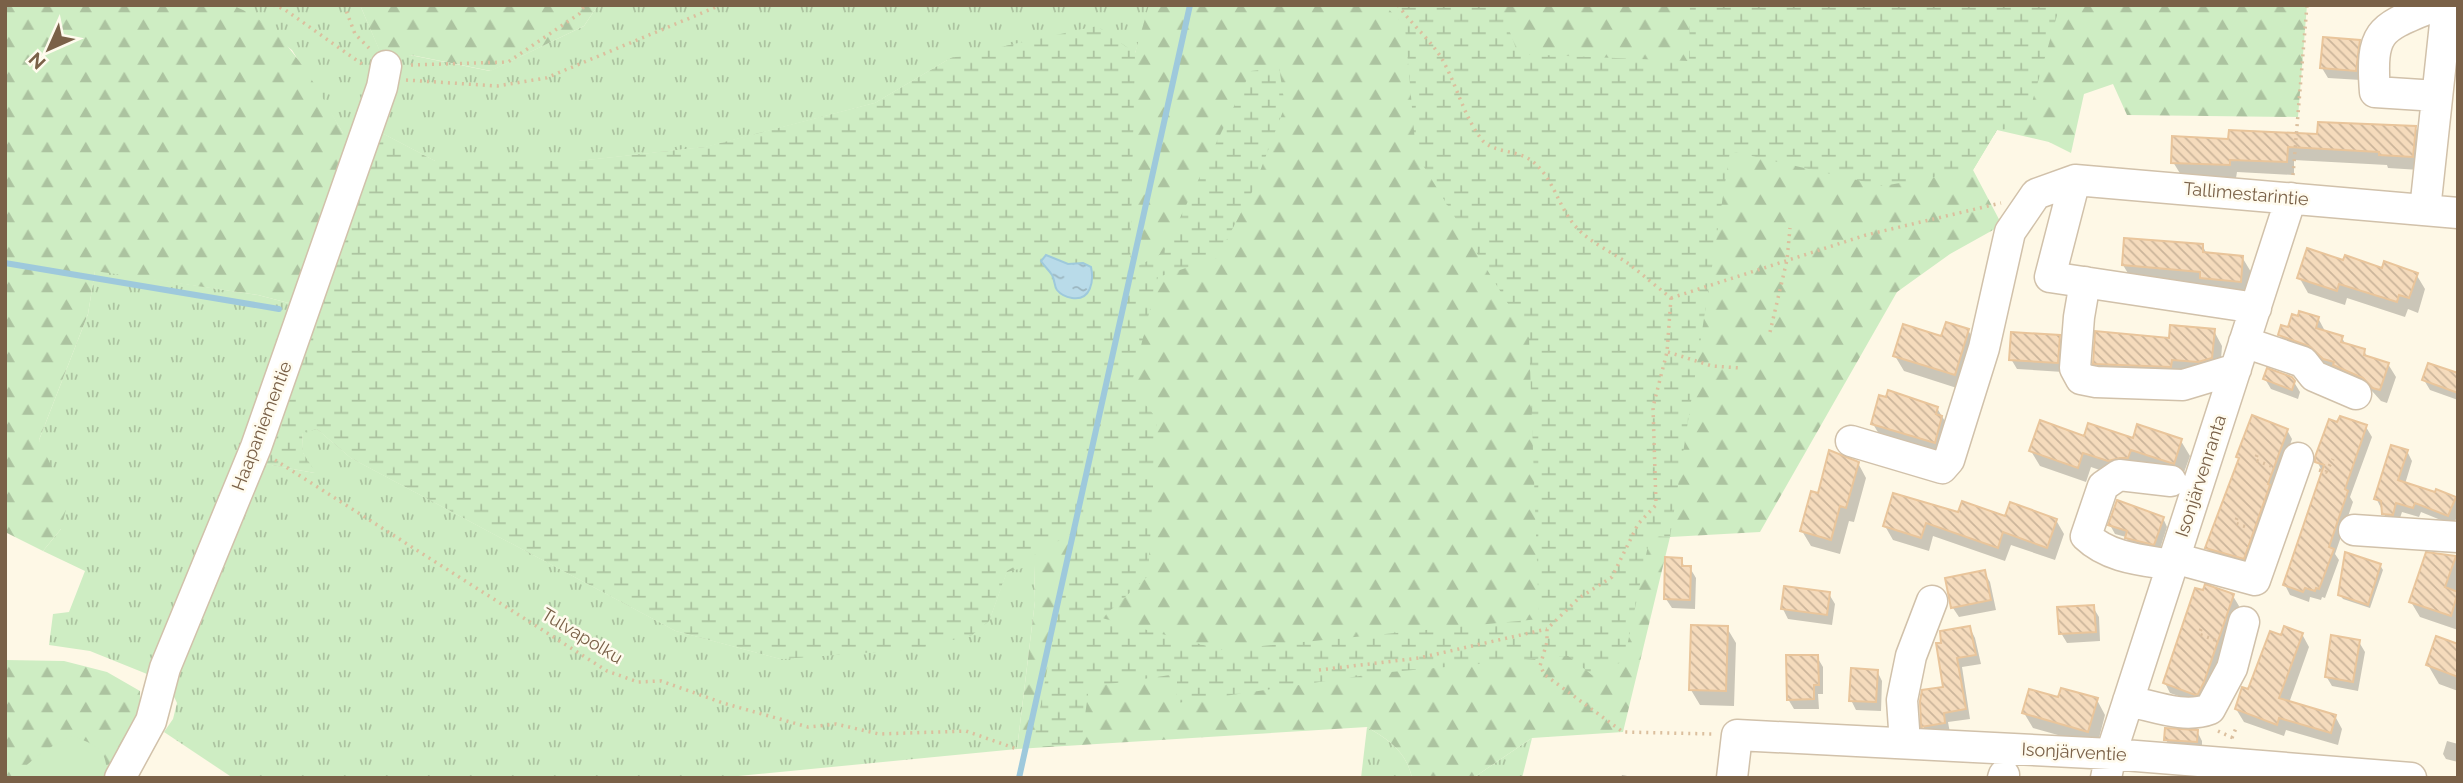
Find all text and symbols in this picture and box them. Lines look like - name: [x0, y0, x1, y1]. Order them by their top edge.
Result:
- north arrow: [14, 14, 84, 84]
- text: N: [24, 48, 50, 74]
- street label: Tallimestarintie: [2183, 178, 2310, 209]
- street label: Haapaniementie: [227, 358, 296, 493]
- street label: Isonjärvenranta: [2171, 412, 2230, 540]
- street label: Tulvapolku: [538, 603, 627, 668]
- street label: Isonjärventie: [2021, 738, 2128, 765]

